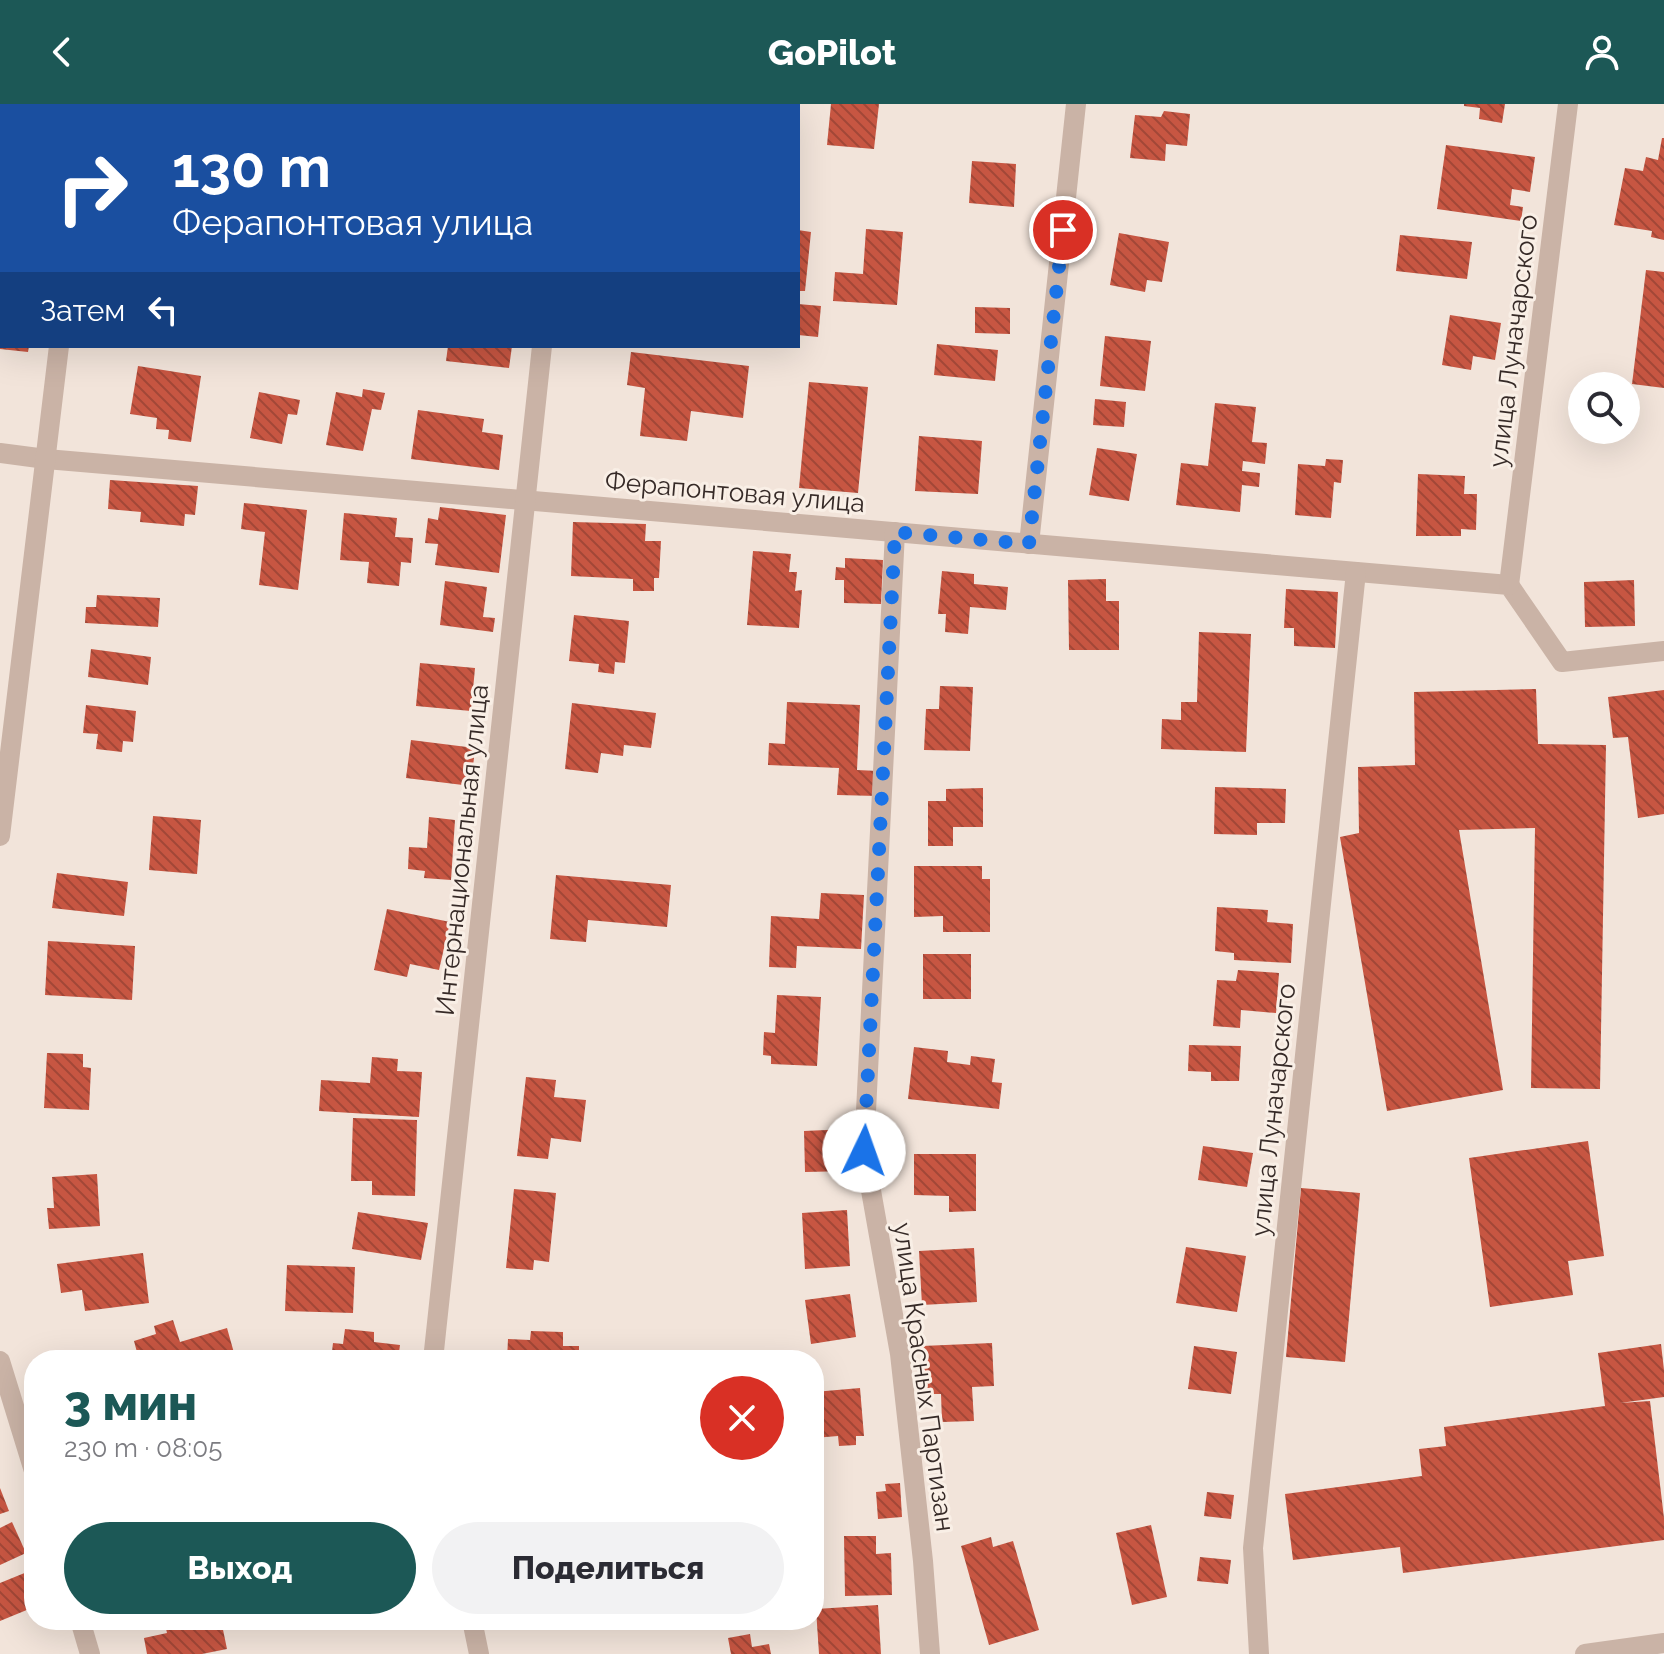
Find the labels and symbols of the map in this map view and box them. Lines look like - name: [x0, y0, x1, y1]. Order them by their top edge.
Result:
- pin: [1029, 196, 1097, 264]
- street label: улица Луначарского: [1483, 213, 1543, 469]
- street label: Ферапонтовая улица: [604, 466, 866, 518]
- street label: Интернациональная улица: [430, 683, 494, 1017]
- street label: улица Луначарского: [1245, 982, 1301, 1238]
- position arrow: [822, 1109, 906, 1193]
- street label: улица Красных Партизан: [887, 1221, 961, 1533]

